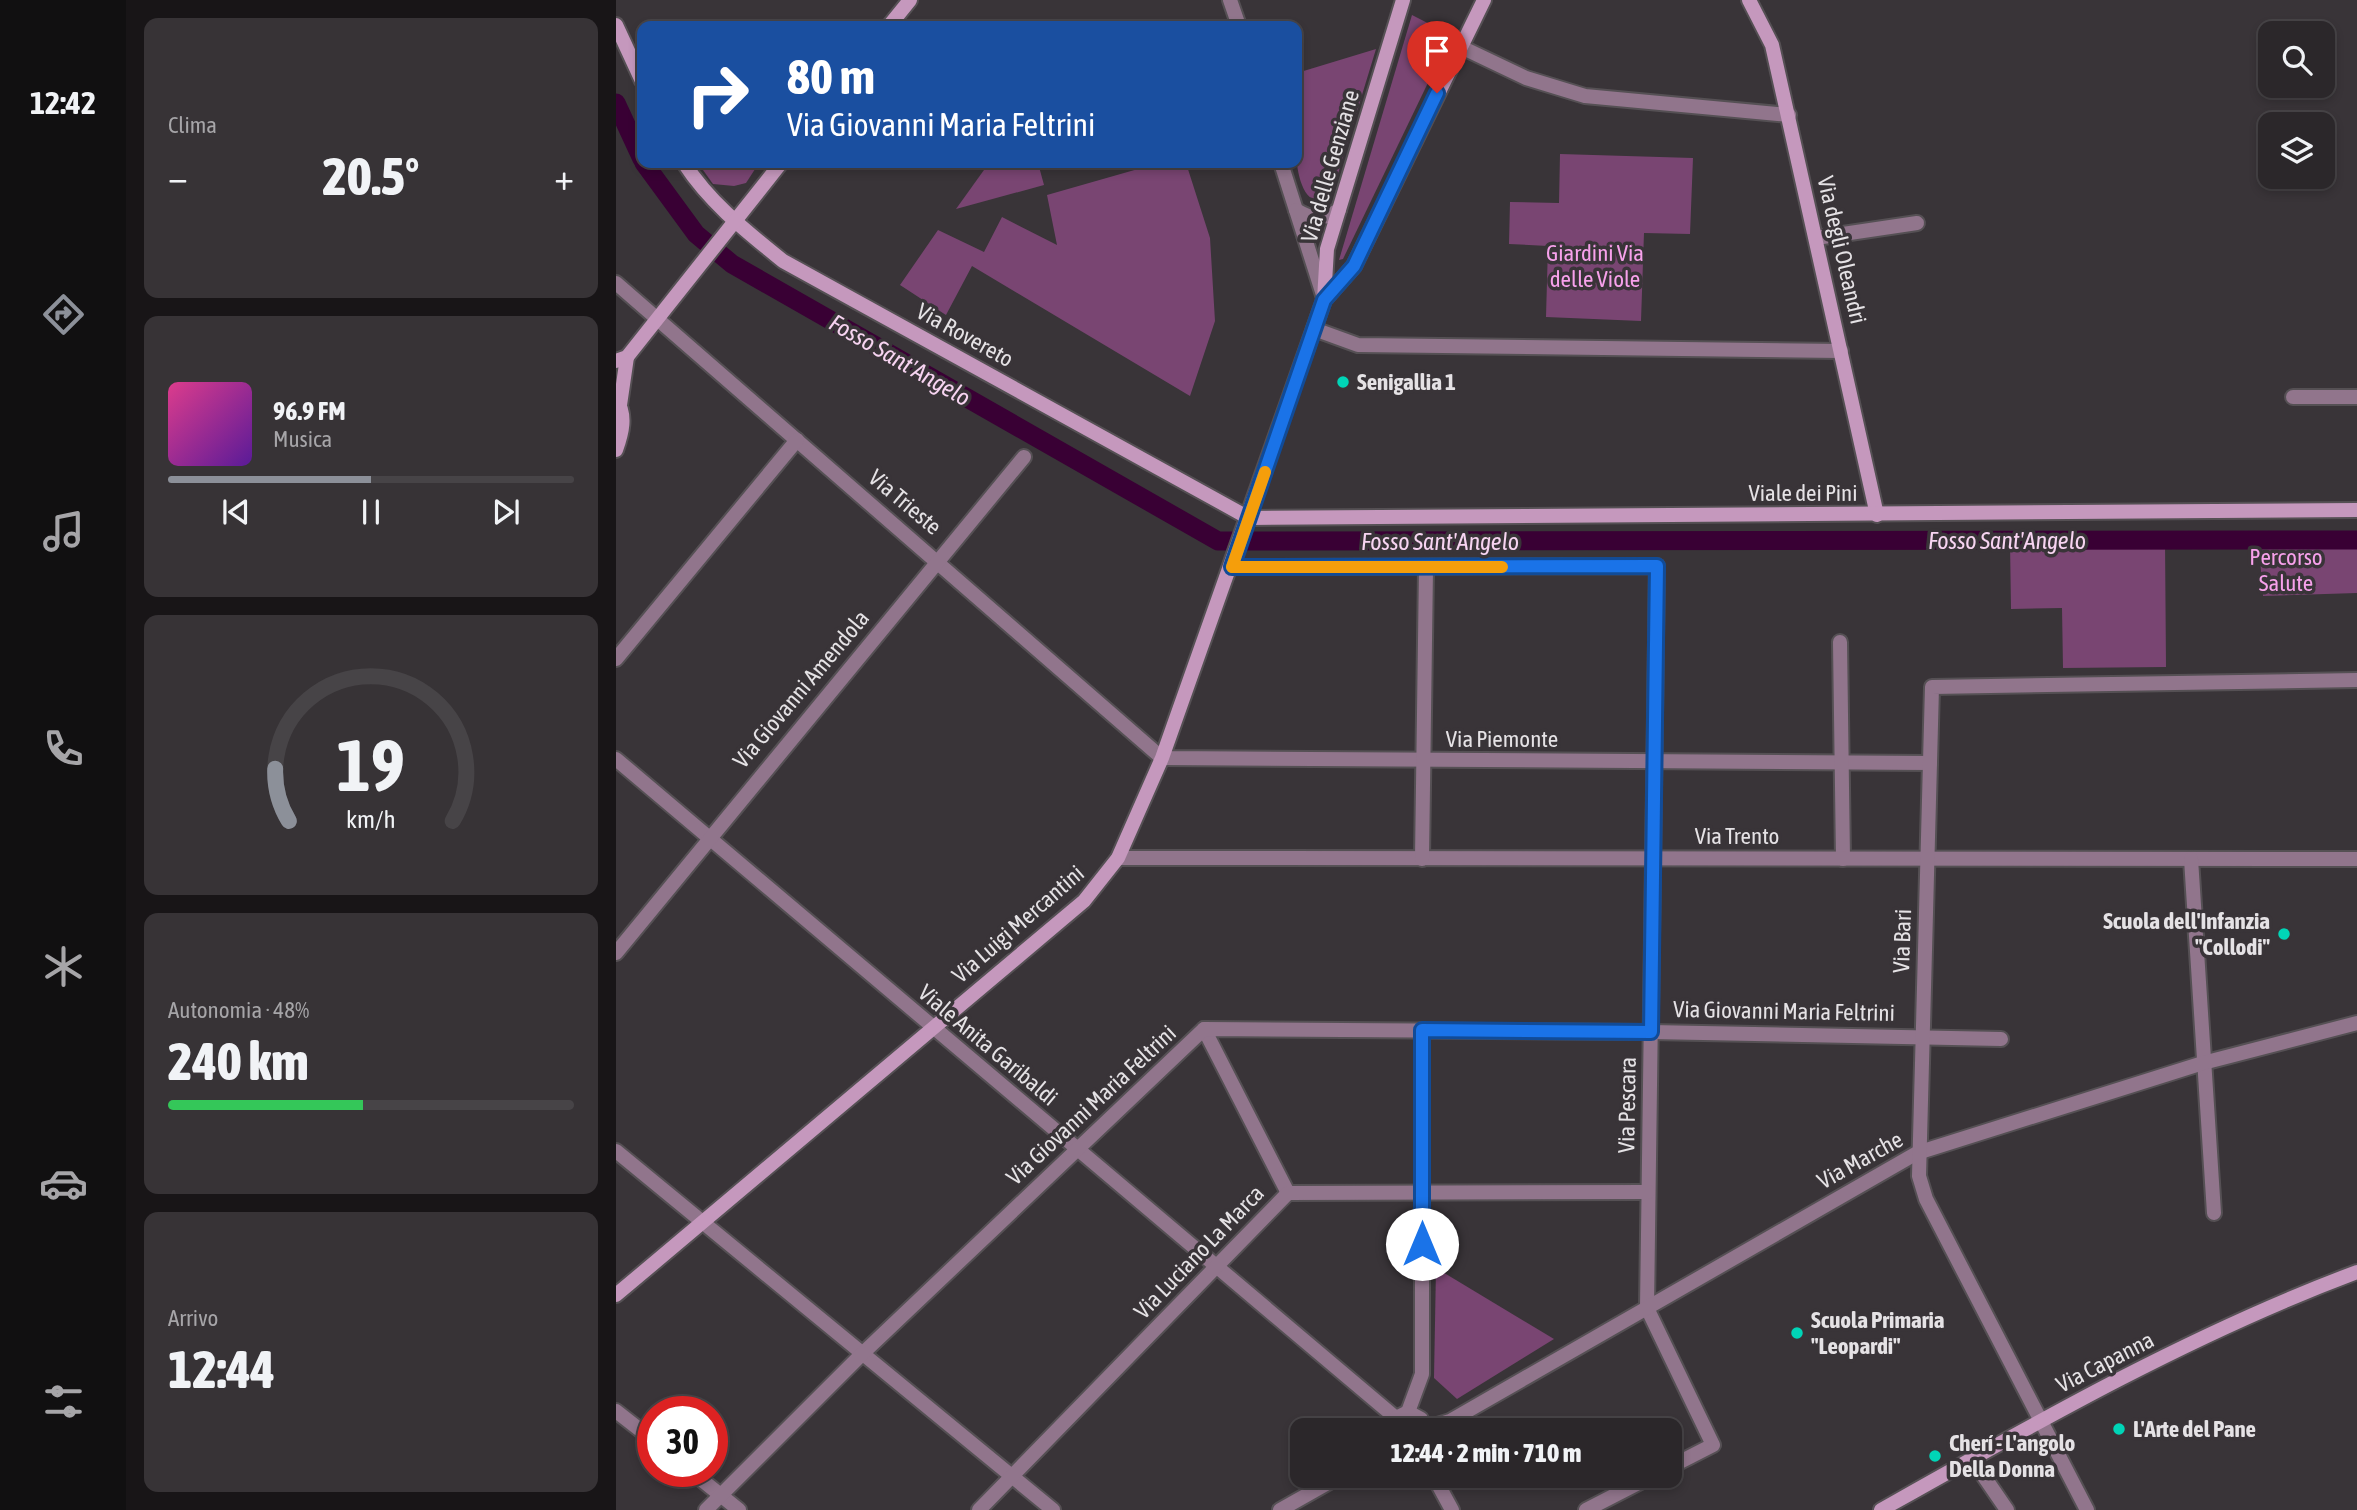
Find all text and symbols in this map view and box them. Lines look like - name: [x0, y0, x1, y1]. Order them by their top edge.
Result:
- pin: [1407, 21, 1467, 93]
- map controls: [2258, 21, 2335, 189]
- button: search: [2258, 21, 2335, 98]
- icon: arrive: [1418, 32, 1456, 70]
- text: 80 m: [787, 48, 875, 104]
- icon: right: [672, 49, 763, 140]
- text: 12:42: [30, 84, 96, 121]
- street label: Via delle Genziane: [1296, 87, 1364, 245]
- text: Via Giovanni Maria Feltrini: [787, 106, 1095, 143]
- text: Clima: [168, 112, 217, 138]
- button: layers: [2258, 112, 2335, 189]
- text: 20.5°: [323, 146, 419, 206]
- text: −: [168, 155, 188, 198]
- text: +: [554, 155, 574, 198]
- street label: Via degli Oleandri: [1812, 174, 1872, 326]
- park label: Giardini Via delle Viole: [1546, 240, 1644, 292]
- icon: directions: [39, 290, 88, 339]
- street label: Via Rovereto: [912, 298, 1018, 372]
- water label: Fosso Sant'Angelo: [825, 309, 975, 411]
- place label: Senigallia 1: [1357, 369, 1456, 395]
- marker: Senigallia 1: [1335, 374, 1351, 390]
- text: 96.9 FM: [273, 396, 346, 426]
- text: Musica: [273, 426, 332, 452]
- street label: Via Trieste: [863, 464, 947, 540]
- street label: Viale dei Pini: [1748, 480, 1858, 506]
- icon: previous: [217, 493, 255, 531]
- icon: pause: [352, 493, 390, 531]
- icon: next: [487, 493, 525, 531]
- icon: music: [39, 507, 88, 556]
- water label: Fosso Sant'Angelo: [1928, 527, 2086, 554]
- water label: Fosso Sant'Angelo: [1361, 528, 1519, 555]
- park label: Percorso Salute: [2249, 544, 2323, 596]
- street label: Via Giovanni Amendola: [728, 605, 874, 773]
- text: 19: [337, 723, 405, 806]
- icon: phone: [39, 724, 88, 773]
- street label: Via Piemonte: [1446, 726, 1558, 752]
- text: km/h: [346, 805, 396, 833]
- street label: Via Trento: [1695, 823, 1779, 849]
- street label: Via Luigi Mercantini: [947, 860, 1089, 988]
- place label: Scuola dell'Infanzia "Collodi": [2103, 908, 2270, 960]
- street label: Via Bari: [1888, 909, 1916, 973]
- marker: Scuola dell'Infanzia "Collodi": [2276, 926, 2292, 942]
- icon: climate: [39, 942, 88, 991]
- street label: Viale Anita Garibaldi: [913, 979, 1063, 1111]
- street label: Via Giovanni Maria Feltrini: [1673, 996, 1895, 1026]
- text: Autonomia · 48%: [168, 997, 309, 1023]
- street label: Via Giovanni Maria Feltrini: [1001, 1020, 1181, 1190]
- text: 240 km: [168, 1031, 309, 1091]
- street label: Via Pescara: [1613, 1057, 1641, 1153]
- street label: Via Marche: [1813, 1126, 1907, 1194]
- icon: car: [39, 1159, 88, 1208]
- street label: Via Luciano La Marca: [1129, 1180, 1269, 1324]
- position arrow: [1385, 1207, 1459, 1281]
- text: Arrivo: [168, 1305, 218, 1331]
- place label: Scuola Primaria "Leopardi": [1811, 1307, 1945, 1359]
- marker: Scuola Primaria "Leopardi": [1789, 1325, 1805, 1341]
- street label: Via Capanna: [2052, 1326, 2158, 1398]
- text: 12:44: [168, 1339, 275, 1399]
- icon: filters: [39, 1377, 88, 1426]
- speed limit sign: 30: [637, 1396, 728, 1487]
- place label: L'Arte del Pane: [2133, 1416, 2256, 1442]
- marker: L'Arte del Pane: [2111, 1421, 2127, 1437]
- place label: Cherí - L'angolo Della Donna: [1949, 1430, 2076, 1482]
- text: 12:44 · 2 min · 710 m: [1391, 1438, 1581, 1468]
- marker: Cherí - L'angolo Della Donna: [1927, 1448, 1943, 1464]

